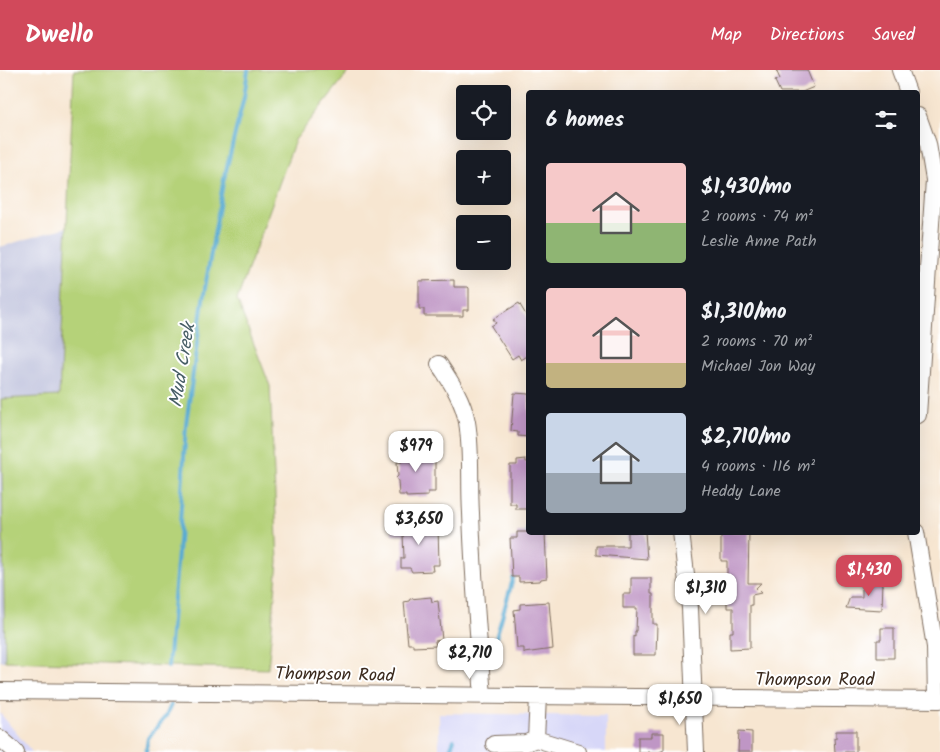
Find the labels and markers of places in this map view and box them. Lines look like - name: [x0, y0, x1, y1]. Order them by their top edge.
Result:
- pin: $979: [386, 430, 446, 473]
- pin: $3,650: [378, 504, 460, 546]
- pin: $1,430: [828, 554, 910, 597]
- pin: $1,310: [665, 572, 747, 615]
- pin: $2,710: [429, 638, 511, 680]
- pin: $1,650: [639, 684, 721, 726]

